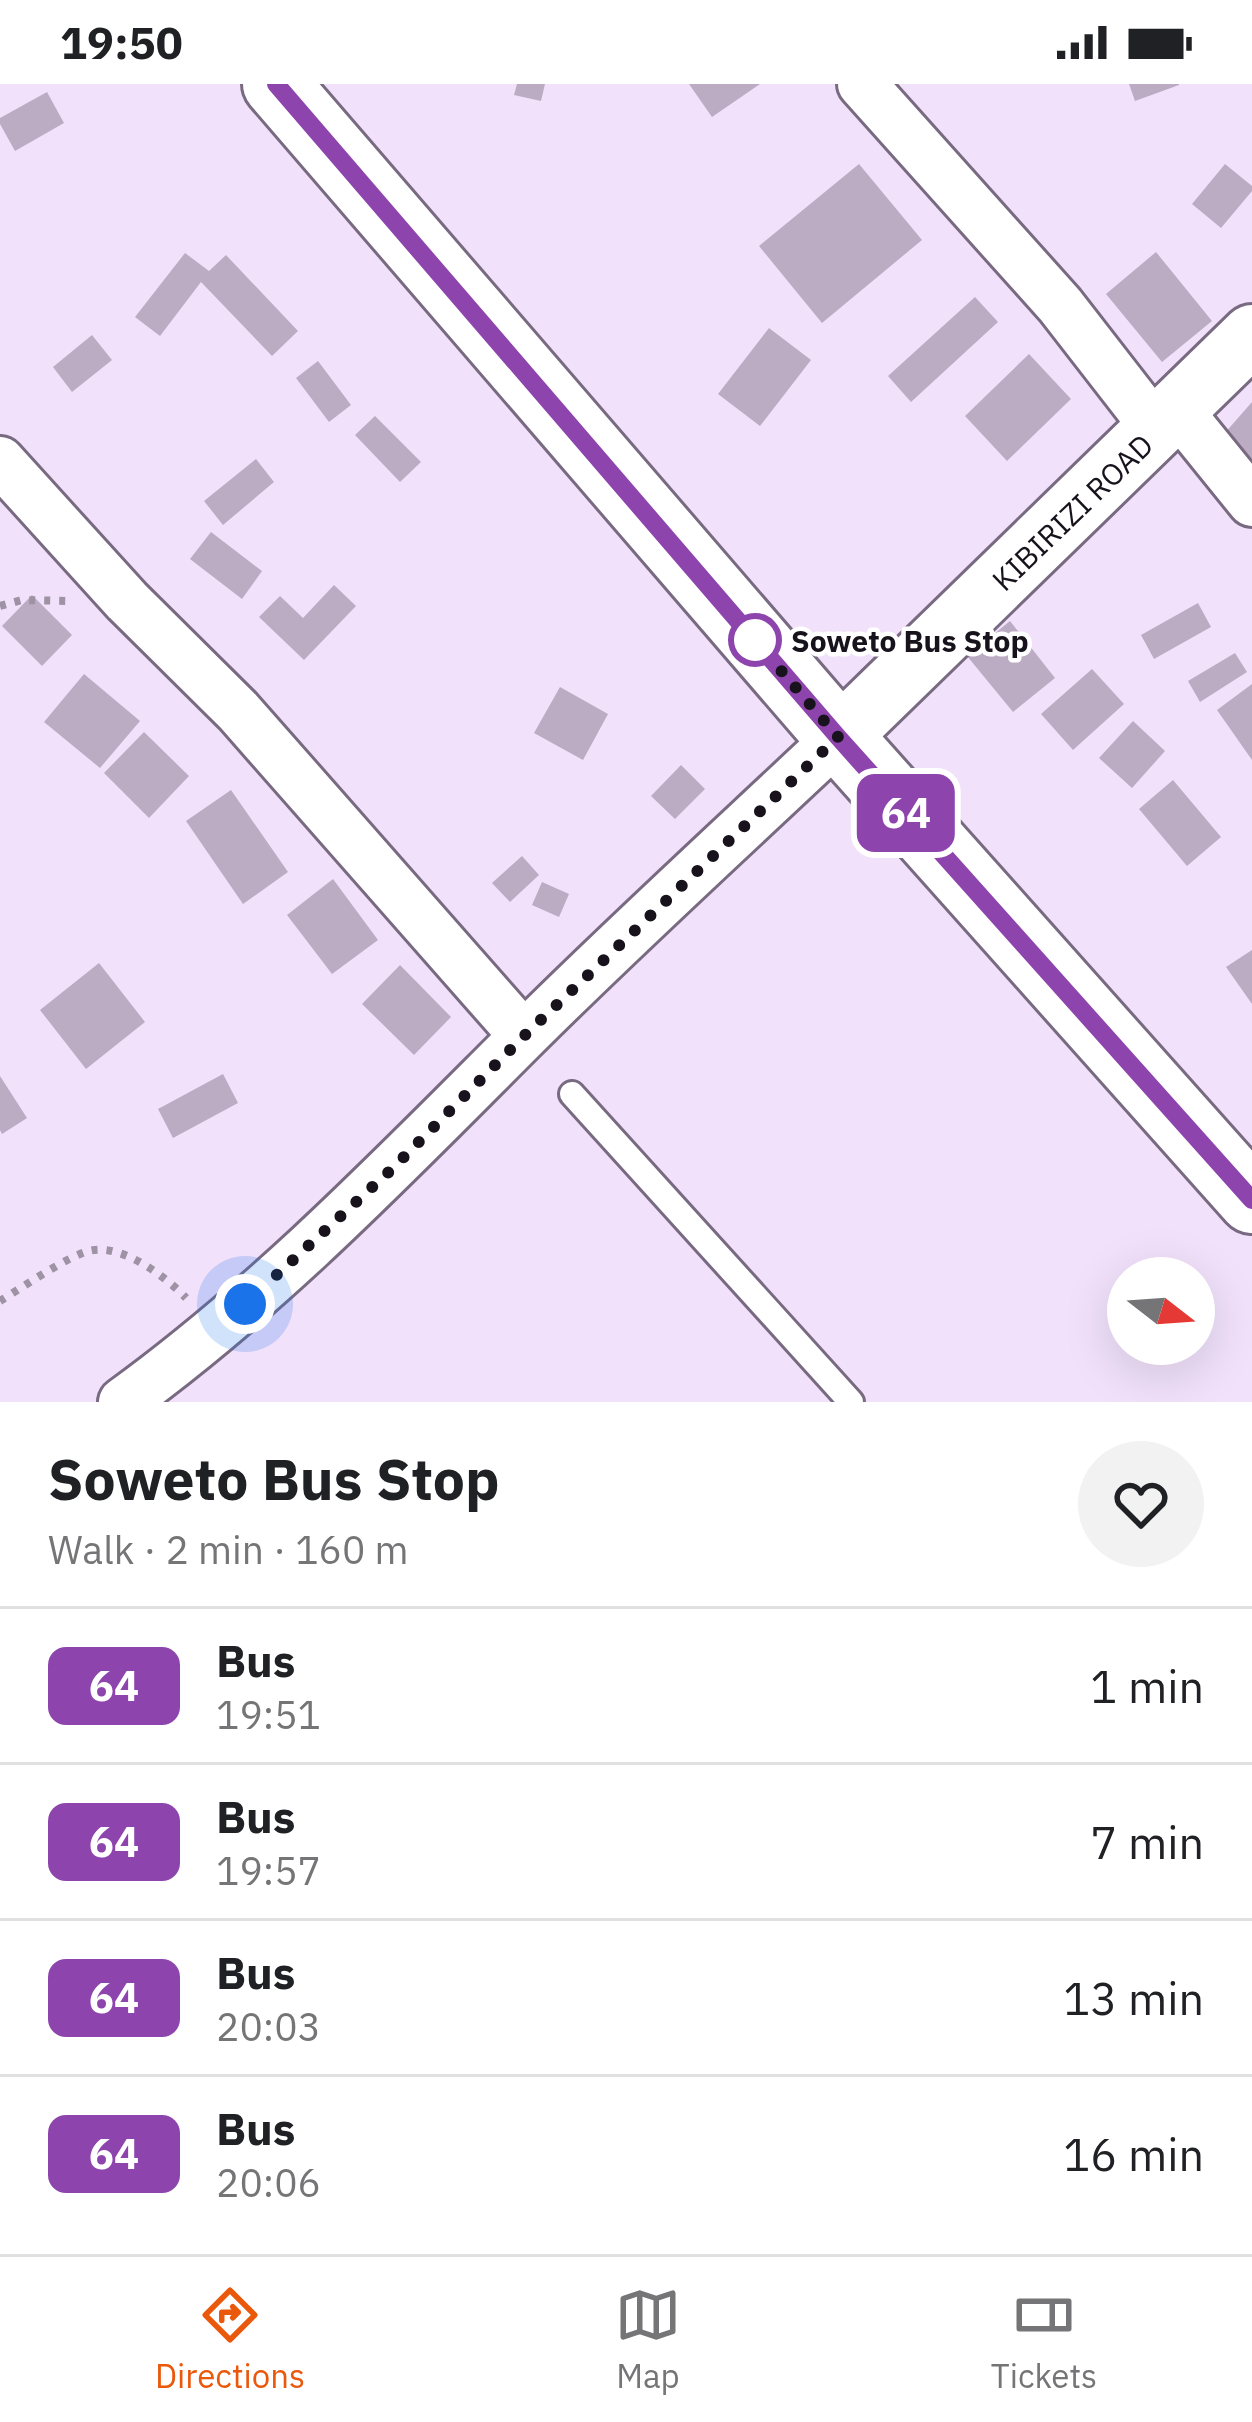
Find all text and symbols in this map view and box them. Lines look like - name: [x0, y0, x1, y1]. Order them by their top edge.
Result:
- text: 19:50: [60, 13, 183, 71]
- street label: KIBIRIZI ROAD: [983, 425, 1161, 599]
- marker: Soweto Bus Stop: [730, 615, 780, 665]
- place label: Soweto Bus Stop: [791, 621, 1029, 660]
- line badge: 64: [852, 774, 960, 852]
- text: 64: [881, 785, 931, 840]
- north arrow: [1107, 1257, 1215, 1365]
- map controls: [1107, 1257, 1215, 1365]
- your location: [215, 1274, 275, 1334]
- button: heart: [1078, 1441, 1204, 1567]
- text: Soweto Bus Stop: [48, 1442, 500, 1516]
- text: Walk · 2 min · 160 m: [48, 1524, 409, 1575]
- text: Bus: [216, 1631, 296, 1689]
- text: 1 min: [1090, 1657, 1204, 1715]
- text: 64: [89, 1658, 139, 1713]
- text: 19:51: [216, 1689, 321, 1740]
- text: Bus: [216, 1787, 296, 1845]
- text: 7 min: [1090, 1813, 1204, 1871]
- text: 64: [89, 1814, 139, 1869]
- text: 19:57: [216, 1845, 321, 1896]
- text: Bus: [216, 1943, 296, 2001]
- text: 13 min: [1063, 1969, 1204, 2027]
- text: 64: [89, 1970, 139, 2025]
- text: 20:03: [216, 2001, 321, 2052]
- text: Bus: [216, 2099, 296, 2157]
- text: 16 min: [1063, 2125, 1204, 2183]
- text: 64: [89, 2126, 139, 2181]
- text: 20:06: [216, 2157, 321, 2208]
- tab: Directions: [155, 2282, 305, 2397]
- tab: Map: [615, 2282, 681, 2397]
- tab: Tickets: [991, 2282, 1097, 2397]

